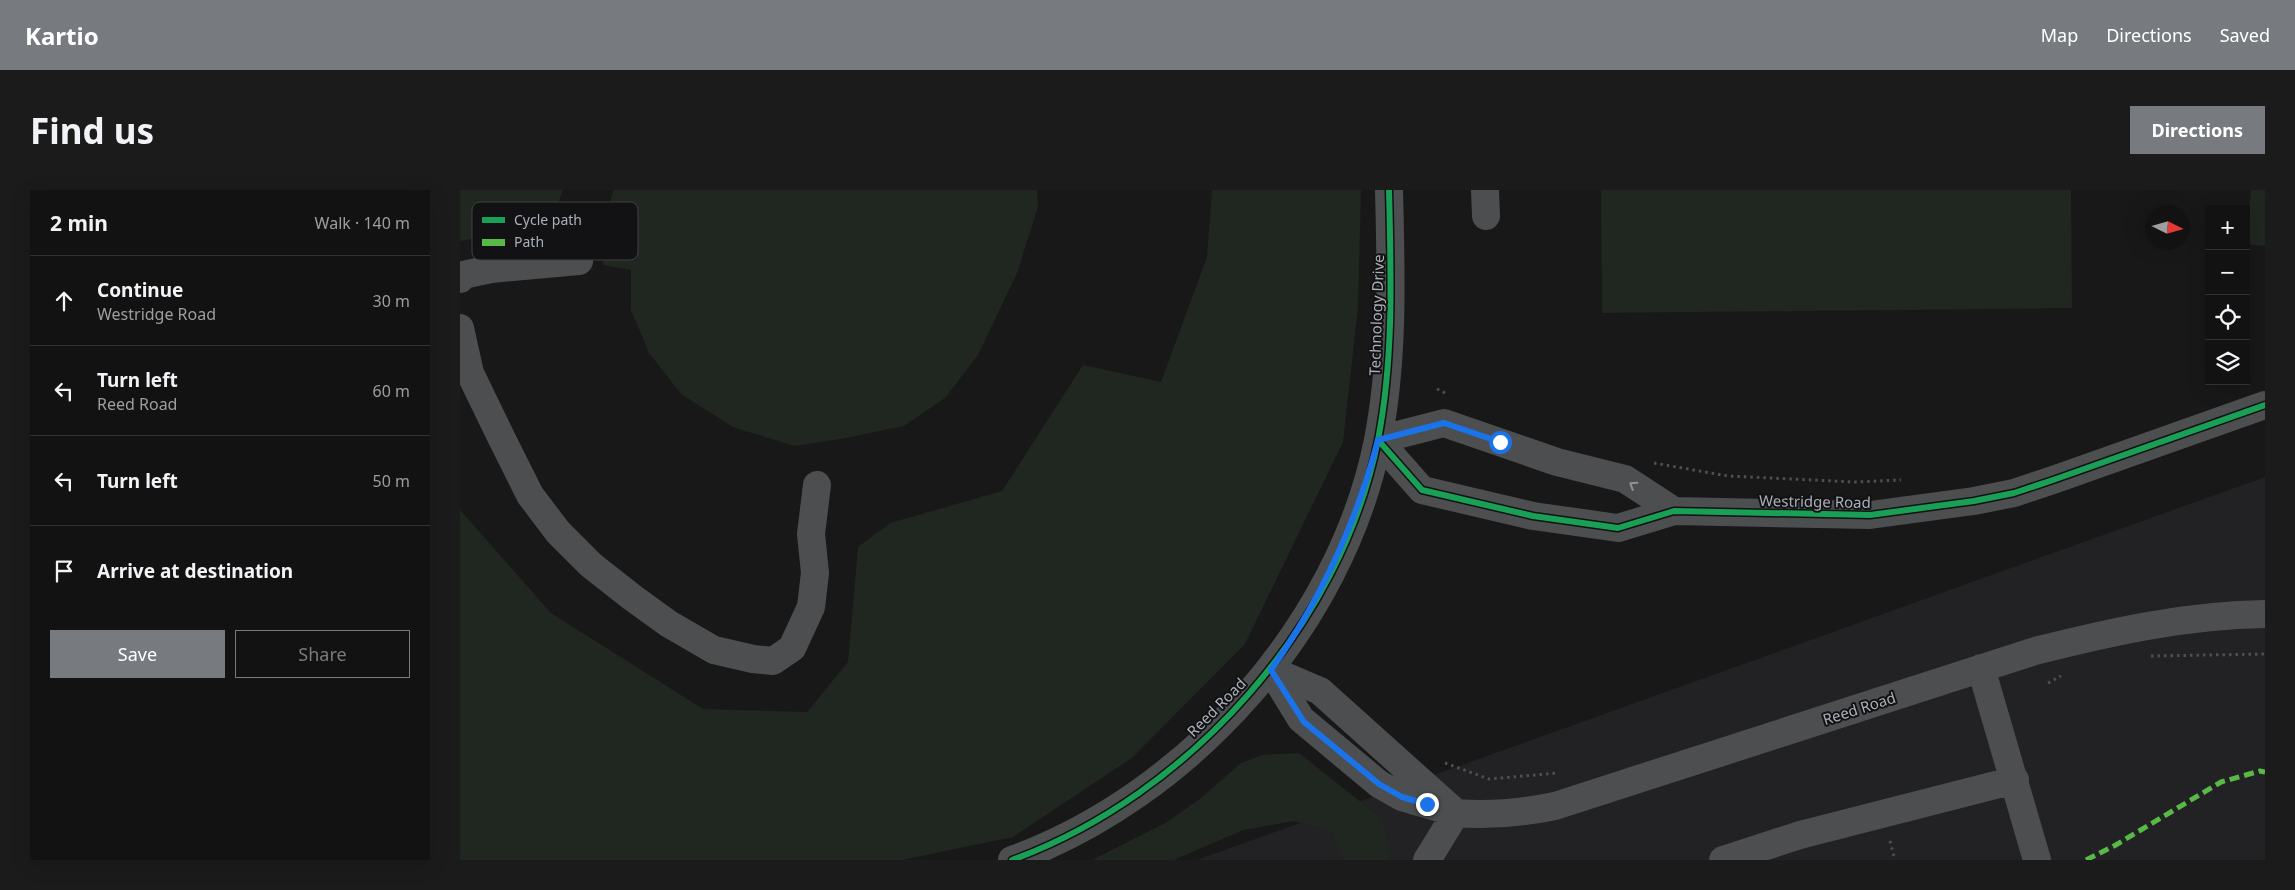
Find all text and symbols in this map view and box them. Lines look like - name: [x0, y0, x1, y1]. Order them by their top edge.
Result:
- text: Kartio: [25, 19, 99, 52]
- text: Map: [2041, 23, 2078, 47]
- text: Directions: [2106, 23, 2192, 47]
- text: Saved: [2220, 23, 2270, 47]
- button: Directions: [2130, 106, 2265, 154]
- text: Find us: [30, 107, 154, 154]
- legend: [472, 202, 638, 260]
- north arrow: [2145, 205, 2190, 250]
- map controls: [2205, 205, 2250, 385]
- button: +: [2205, 205, 2250, 250]
- text: 2 min: [50, 209, 108, 237]
- text: Cycle path: [514, 210, 582, 229]
- text: Walk · 140 m: [315, 212, 410, 234]
- text: Path: [514, 232, 544, 251]
- button: −: [2205, 250, 2250, 295]
- street label: Technology Drive: [1364, 254, 1388, 376]
- text: Continue: [97, 277, 183, 303]
- icon: ahead: [50, 287, 78, 315]
- text: 30 m: [373, 290, 410, 312]
- button: locate: [2205, 295, 2250, 340]
- text: Westridge Road: [97, 303, 216, 325]
- button: layers: [2205, 340, 2250, 385]
- text: Turn left: [97, 367, 178, 393]
- icon: left: [50, 377, 78, 405]
- text: 60 m: [373, 380, 410, 402]
- text: Reed Road: [97, 393, 177, 415]
- route start: [1489, 431, 1512, 454]
- icon: left: [50, 467, 78, 495]
- text: Turn left: [97, 468, 178, 494]
- text: 50 m: [373, 470, 410, 492]
- one-way arrow: [1629, 481, 1638, 491]
- street label: Westridge Road: [1759, 490, 1871, 512]
- icon: arrive: [50, 557, 78, 585]
- text: Arrive at destination: [97, 558, 293, 584]
- button: Save: [50, 630, 225, 678]
- button: Share: [235, 630, 410, 678]
- street label: Reed Road: [1182, 673, 1250, 741]
- street label: Reed Road: [1820, 687, 1898, 729]
- route end: [1416, 793, 1439, 816]

